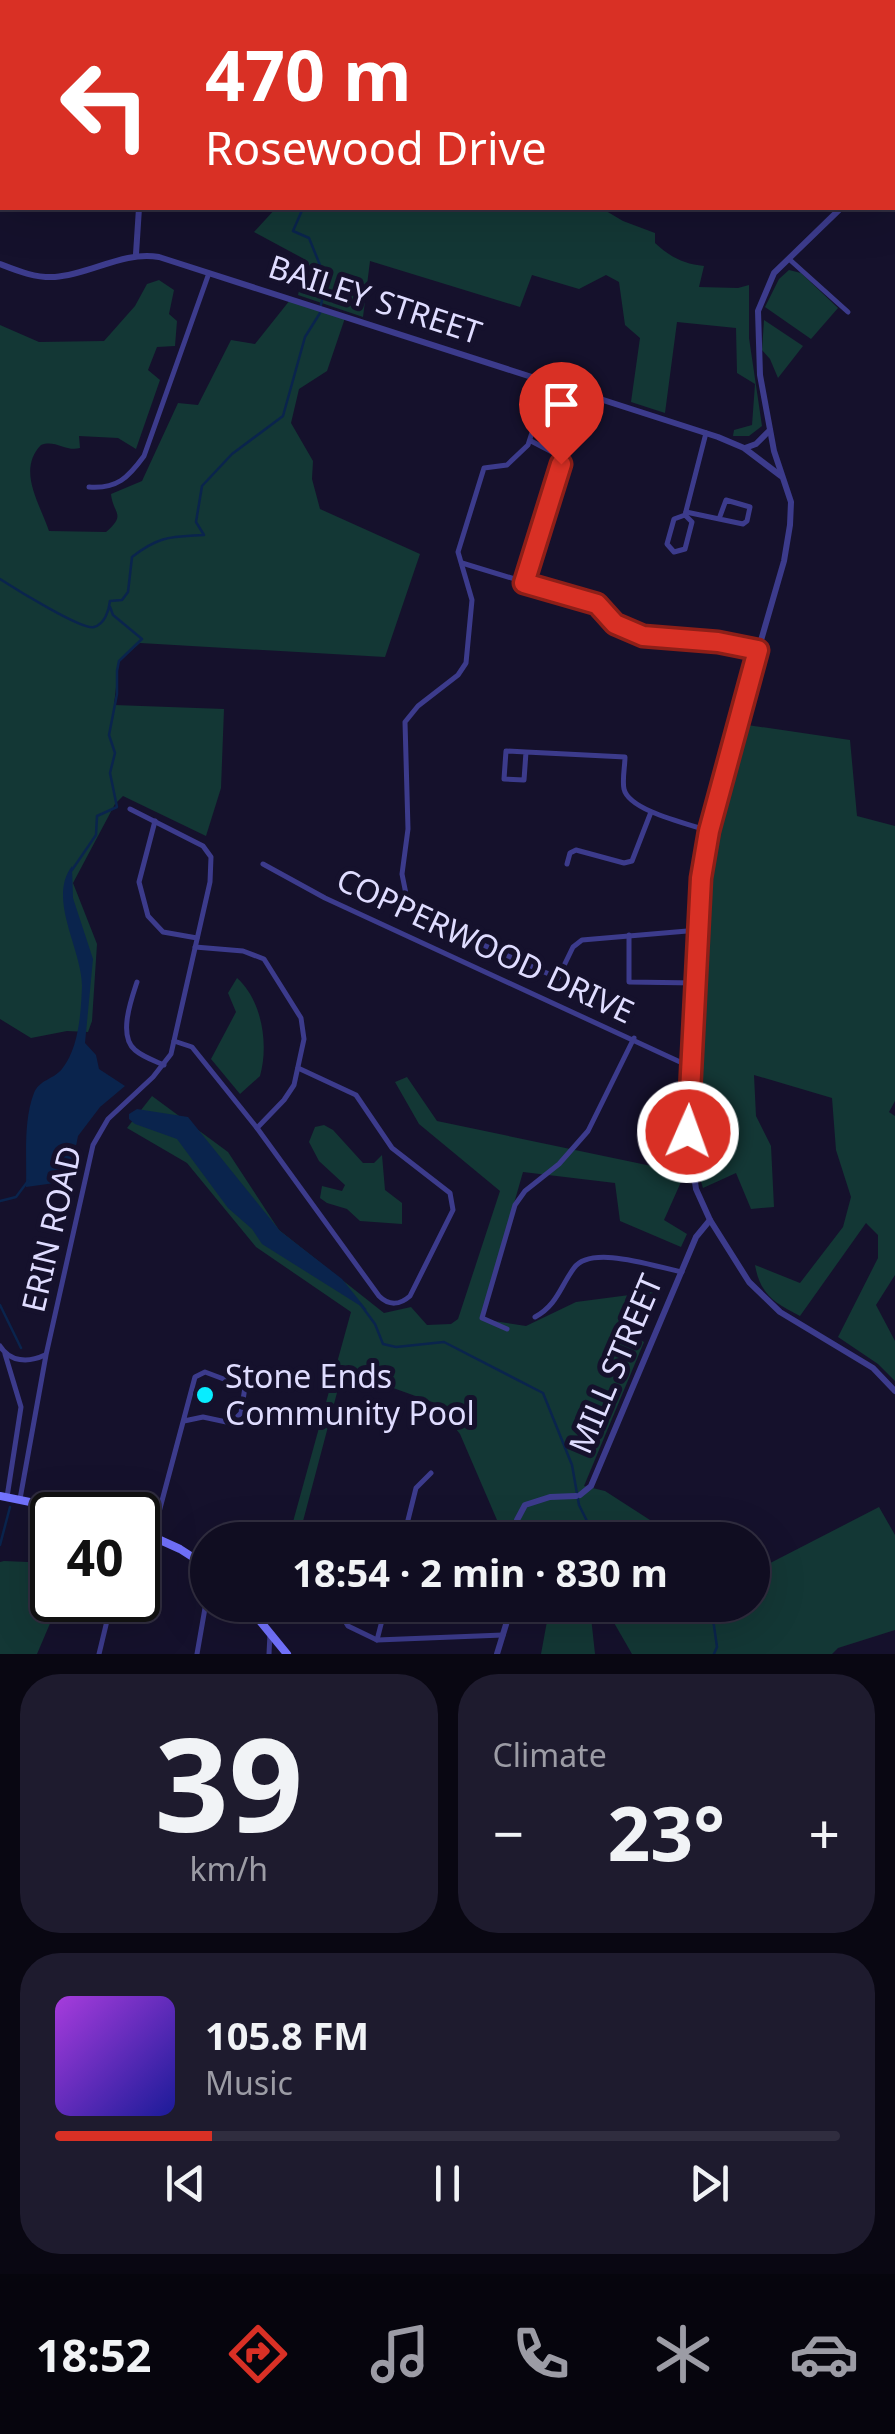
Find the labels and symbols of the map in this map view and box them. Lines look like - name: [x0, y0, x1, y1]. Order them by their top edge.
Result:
- street label: BAILEY STREET: [263, 244, 488, 353]
- pin: [519, 362, 604, 465]
- street label: COPPERWOOD DRIVE: [330, 857, 641, 1032]
- position arrow: [636, 1080, 740, 1184]
- street label: ERIN ROAD: [11, 1141, 91, 1316]
- street label: MILL STREET: [558, 1267, 672, 1459]
- place label: Stone Ends Community Pool: [225, 1354, 475, 1434]
- marker: Stone Ends Community Pool: [194, 1384, 216, 1406]
- speed limit sign: 40: [30, 1492, 160, 1622]

